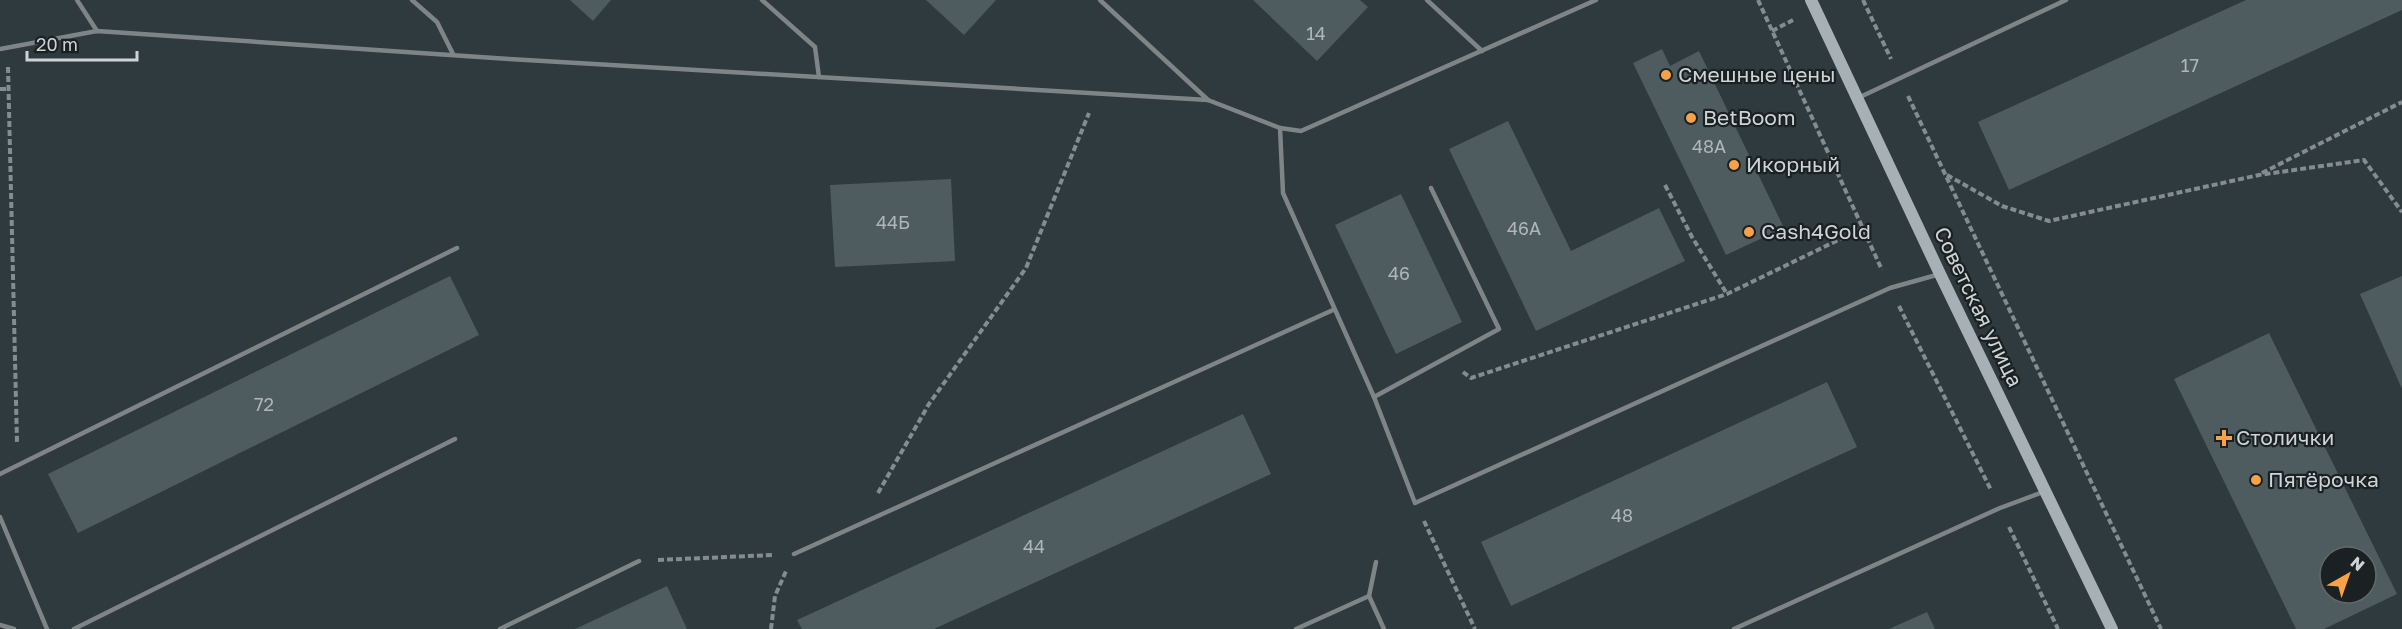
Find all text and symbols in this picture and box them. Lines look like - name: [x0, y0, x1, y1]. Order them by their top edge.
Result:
- house number: 14: [1306, 22, 1326, 44]
- scale bar: [27, 24, 136, 62]
- text: 20 m: [36, 33, 78, 55]
- house number: 17: [2181, 54, 2199, 76]
- place label: Смешные цены: [1678, 61, 1836, 87]
- marker: Смешные цены: [1659, 68, 1673, 82]
- place label: BetBoom: [1703, 104, 1796, 130]
- marker: BetBoom: [1684, 111, 1698, 125]
- house number: 48А: [1692, 135, 1726, 157]
- place label: Икорный: [1746, 151, 1840, 177]
- marker: Икорный: [1727, 158, 1741, 172]
- house number: 44Б: [876, 211, 910, 233]
- house number: 46А: [1507, 217, 1541, 239]
- place label: Cash4Gold: [1761, 218, 1871, 244]
- street label: Советская улица: [1929, 222, 2029, 391]
- marker: Cash4Gold: [1742, 225, 1756, 239]
- house number: 46: [1388, 262, 1410, 284]
- house number: 72: [254, 393, 274, 415]
- place label: Столички: [2236, 424, 2334, 450]
- marker: Столички: [2217, 431, 2231, 445]
- place label: Пятёрочка: [2268, 466, 2379, 492]
- marker: Пятёрочка: [2249, 473, 2263, 487]
- house number: 48: [1611, 504, 1633, 526]
- house number: 44: [1023, 535, 1045, 557]
- north arrow: [2318, 545, 2378, 605]
- text: N: [2347, 552, 2369, 575]

